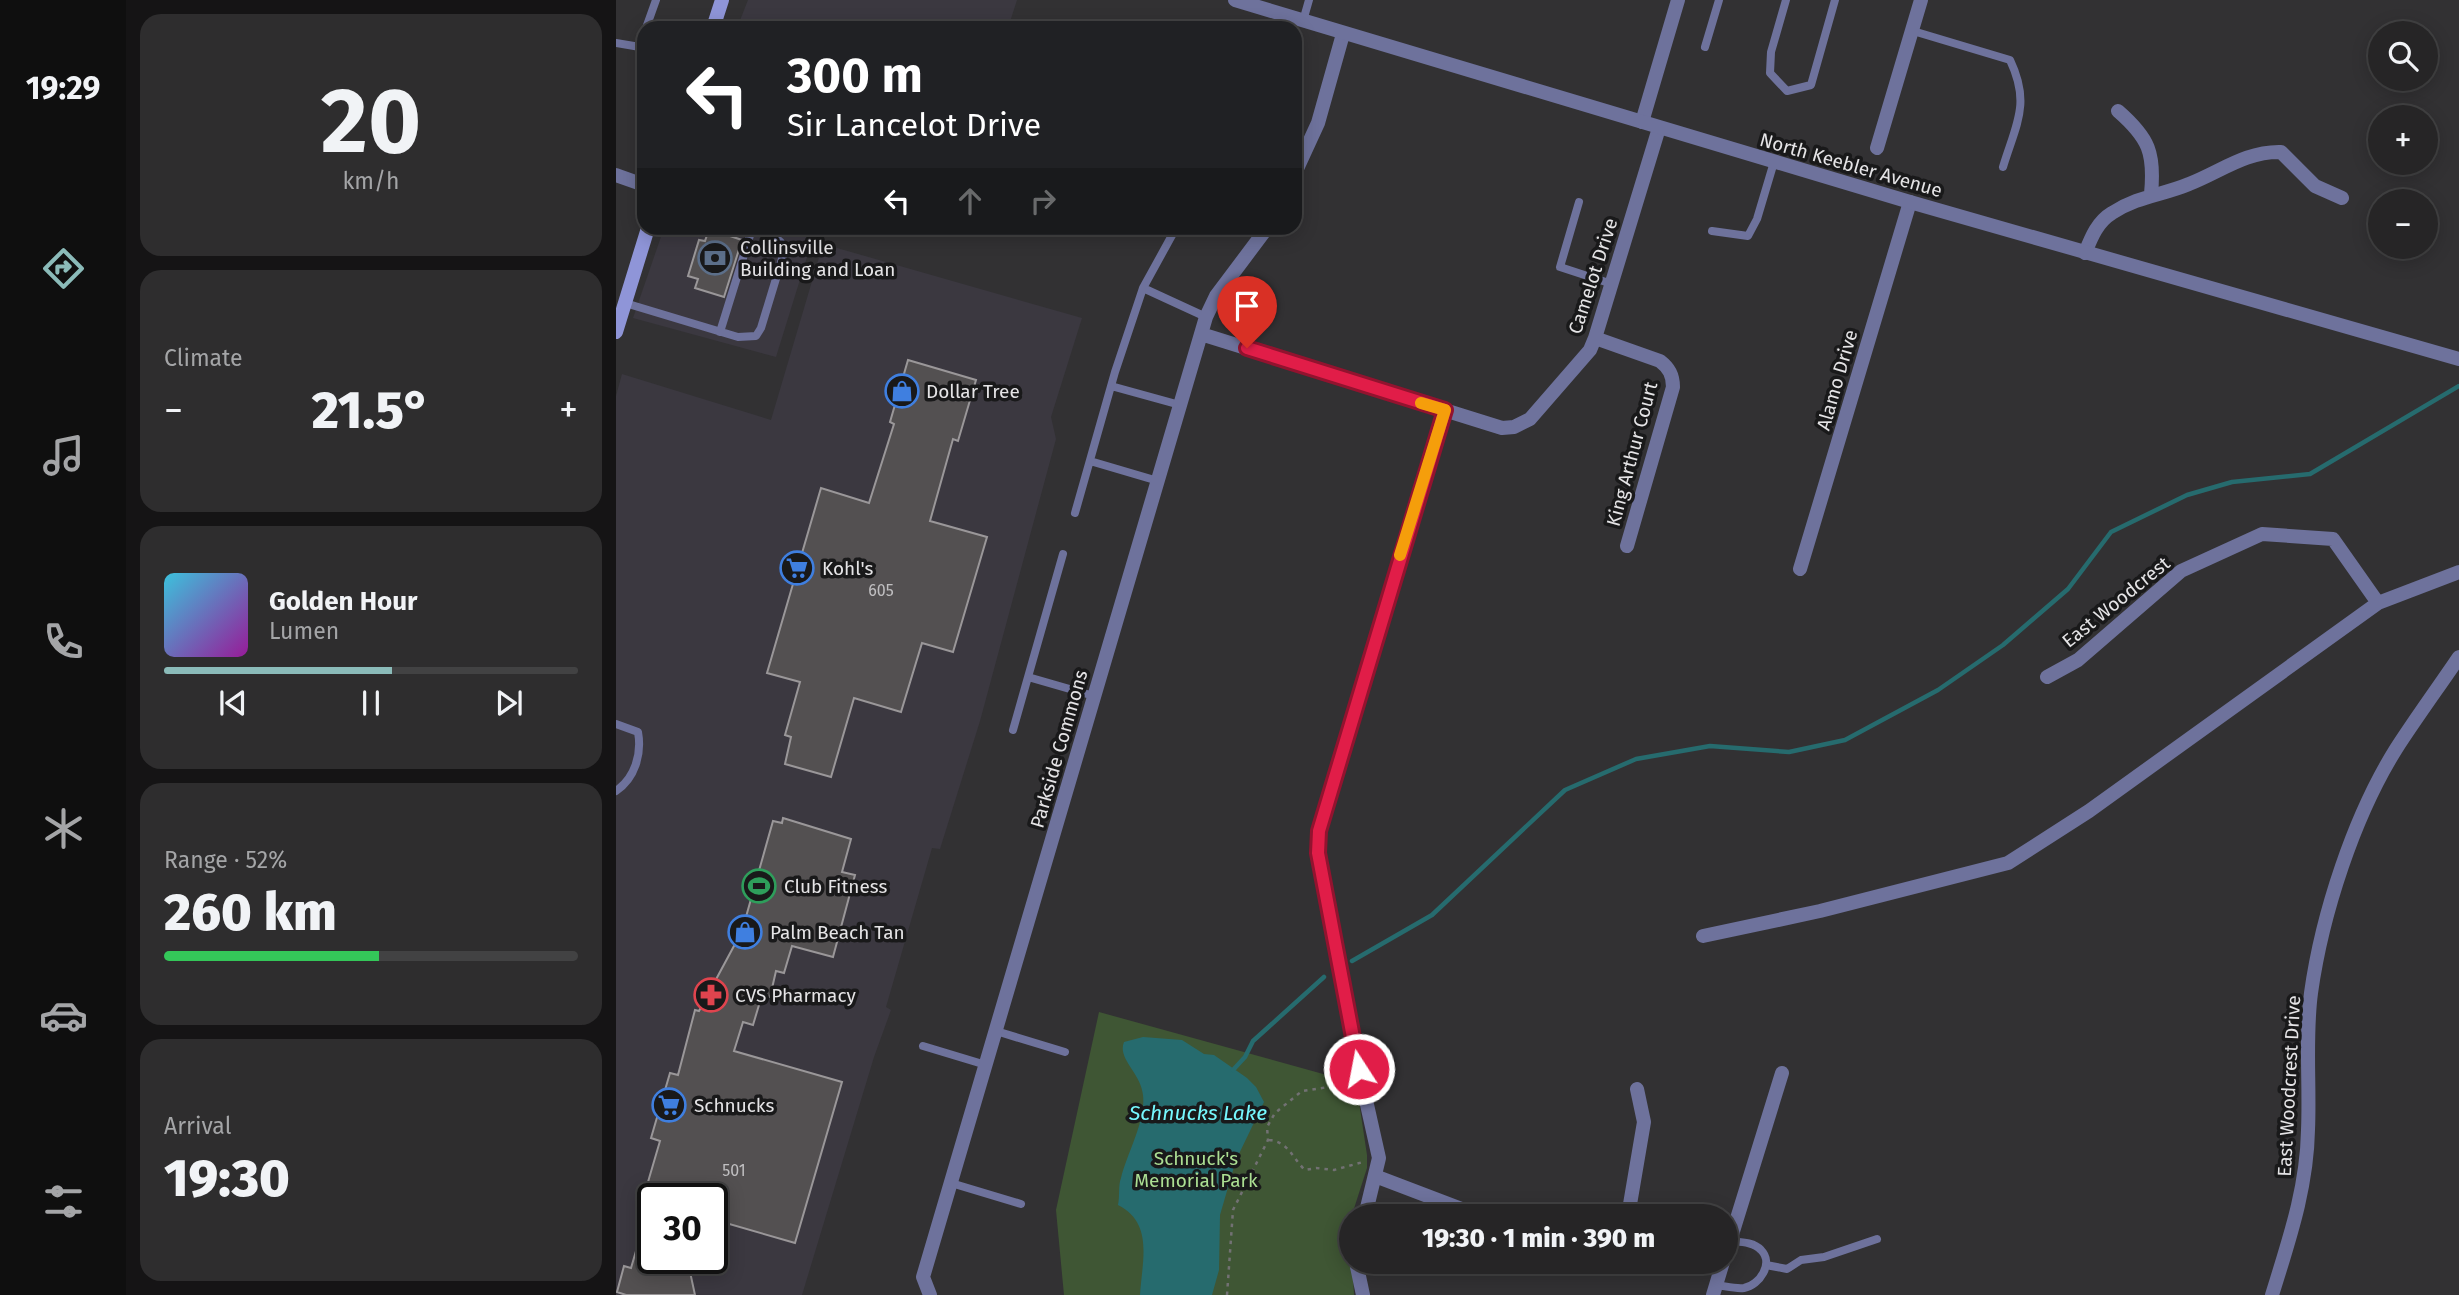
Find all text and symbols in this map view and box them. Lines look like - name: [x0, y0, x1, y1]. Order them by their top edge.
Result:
- map controls: [2368, 21, 2438, 259]
- button: search: [2368, 21, 2438, 91]
- text: 300 m: [787, 46, 923, 105]
- icon: left: [672, 49, 763, 140]
- text: 20: [321, 67, 421, 176]
- text: 19:29: [26, 69, 100, 107]
- button: +: [2368, 105, 2438, 175]
- text: Sir Lancelot Drive: [787, 106, 1041, 144]
- street label: North Keebler Avenue: [1757, 128, 1945, 202]
- text: km/h: [343, 167, 399, 195]
- icon: left: [878, 182, 916, 220]
- icon: ahead: [951, 182, 989, 220]
- icon: right: [1024, 182, 1062, 220]
- button: −: [2368, 189, 2438, 259]
- street label: Camelot Drive: [1563, 215, 1623, 337]
- place label: Collinsville Building and Loan: [740, 236, 895, 281]
- bank icon: Collinsville Building and Loan: [696, 239, 734, 277]
- icon: directions: [39, 244, 88, 293]
- pin: [1217, 276, 1277, 348]
- icon: arrive: [1228, 287, 1266, 325]
- street label: Alamo Drive: [1812, 327, 1862, 433]
- text: Climate: [164, 344, 243, 372]
- shop icon: Dollar Tree: [883, 372, 921, 410]
- text: 21.5°: [312, 379, 430, 442]
- street label: King Arthur Court: [1602, 379, 1662, 529]
- place label: Dollar Tree: [926, 380, 1020, 403]
- text: −: [164, 387, 183, 433]
- text: +: [559, 387, 578, 433]
- icon: music: [39, 431, 88, 480]
- supermarket icon: Kohl's: [778, 549, 816, 587]
- street label: East Woodcrest: [2058, 551, 2175, 652]
- place label: Kohl's: [822, 557, 873, 580]
- house number: 605: [868, 581, 894, 600]
- text: Golden Hour: [269, 586, 417, 617]
- icon: phone: [39, 617, 88, 666]
- text: Lumen: [269, 617, 339, 645]
- street label: Parkside Commons: [1025, 667, 1093, 831]
- icon: previous: [214, 684, 252, 722]
- icon: pause: [352, 684, 390, 722]
- icon: next: [490, 684, 528, 722]
- icon: climate: [39, 804, 88, 853]
- text: Range · 52%: [164, 846, 287, 874]
- sports icon: Club Fitness: [740, 867, 778, 905]
- place label: Club Fitness: [784, 875, 887, 898]
- text: 260 km: [164, 881, 337, 944]
- shop icon: Palm Beach Tan: [726, 913, 764, 951]
- place label: Palm Beach Tan: [770, 921, 905, 944]
- pharmacy icon: CVS Pharmacy: [692, 976, 730, 1014]
- place label: CVS Pharmacy: [735, 984, 856, 1007]
- icon: car: [39, 991, 88, 1040]
- street label: East Woodcrest Drive: [2273, 995, 2305, 1177]
- position arrow: [1322, 1032, 1396, 1106]
- supermarket icon: Schnucks: [650, 1086, 688, 1124]
- place label: Schnucks: [694, 1094, 774, 1117]
- water label: Schnucks Lake: [1128, 1100, 1267, 1126]
- text: Arrival: [164, 1112, 231, 1140]
- text: 19:30: [164, 1147, 290, 1210]
- park label: Schnuck's Memorial Park: [1134, 1147, 1258, 1192]
- house number: 501: [722, 1161, 746, 1180]
- icon: filters: [39, 1177, 88, 1226]
- speed limit sign: 30: [637, 1183, 728, 1274]
- text: 19:30 · 1 min · 390 m: [1422, 1223, 1655, 1254]

